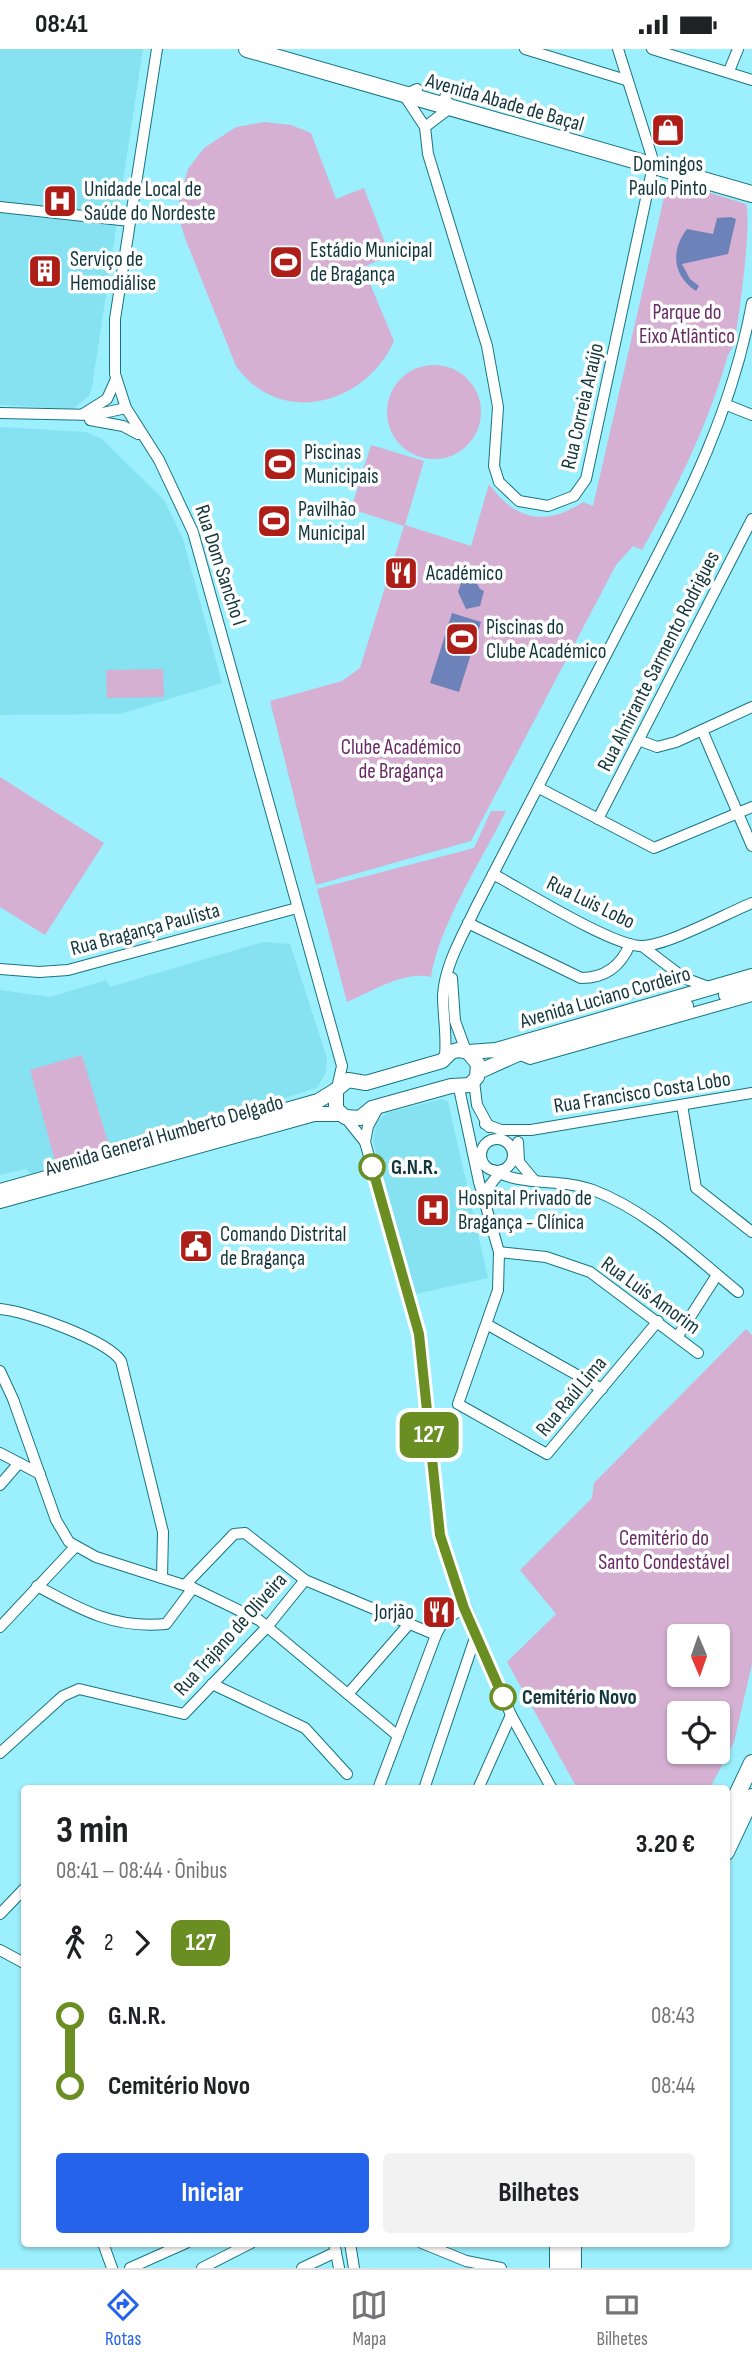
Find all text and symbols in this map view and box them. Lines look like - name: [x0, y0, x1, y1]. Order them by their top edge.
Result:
- text: 08:41: [35, 9, 88, 40]
- street label: Avenida Abade de Baçal: [422, 68, 587, 137]
- shop icon: Domingos Paulo Pinto: [649, 111, 687, 149]
- place label: Domingos Paulo Pinto: [629, 152, 707, 201]
- place label: Unidade Local de Saúde do Nordeste: [84, 177, 216, 226]
- hospital icon: Unidade Local de Saúde do Nordeste: [41, 182, 79, 220]
- place label: Estádio Municipal de Bragança: [310, 238, 432, 287]
- sports icon: Estádio Municipal de Bragança: [267, 243, 305, 281]
- place label: Serviço de Hemodiálise: [70, 247, 156, 296]
- building icon: Serviço de Hemodiálise: [26, 252, 64, 290]
- park label: Parque do Eixo Atlântico: [639, 300, 735, 349]
- street label: Rua Correia Araújo: [556, 341, 609, 472]
- place label: Piscinas Municipais: [304, 440, 379, 489]
- sports icon: Piscinas Municipais: [261, 445, 299, 483]
- place label: Pavilhão Municipal: [298, 497, 365, 546]
- street label: Rua Dom Sancho I: [189, 502, 252, 629]
- sports icon: Pavilhão Municipal: [255, 502, 293, 540]
- street label: Rua Almirante Sarmento Rodrigues: [592, 547, 725, 776]
- restaurant icon: Académico: [382, 554, 420, 592]
- place label: Académico: [425, 561, 503, 586]
- place label: Piscinas do Clube Académico: [486, 615, 606, 664]
- sports icon: Piscinas do Clube Académico: [443, 620, 481, 658]
- park label: Clube Académico de Bragança: [341, 735, 461, 784]
- street label: Rua Luis Lobo: [543, 870, 639, 934]
- street label: Rua Bragança Paulista: [68, 898, 222, 961]
- street label: Avenida Luciano Cordeiro: [516, 961, 693, 1034]
- street label: Rua Francisco Costa Lobo: [552, 1066, 732, 1119]
- street label: Avenida General Humberto Delgado: [41, 1089, 286, 1182]
- marker: G.N.R.: [359, 1154, 385, 1180]
- place label: G.N.R.: [391, 1155, 438, 1180]
- place label: Hospital Privado de Bragança - Clínica: [458, 1186, 592, 1235]
- hospital icon: Hospital Privado de Bragança - Clínica: [414, 1191, 452, 1229]
- place label: Comando Distrital de Bragança: [220, 1222, 346, 1271]
- public building icon: Comando Distrital de Bragança: [177, 1227, 215, 1265]
- street label: Rua Luis Amorim: [596, 1251, 705, 1340]
- street label: Rua Raúl Lima: [531, 1351, 612, 1441]
- line badge: 127: [389, 1412, 469, 1458]
- text: 127: [414, 1420, 444, 1449]
- park label: Cemitério do Santo Condestável: [598, 1526, 730, 1575]
- street label: Rua Trajano de Oliveira: [169, 1568, 292, 1701]
- restaurant icon: Jorjão: [420, 1593, 458, 1631]
- place label: Jorjão: [373, 1600, 414, 1625]
- north arrow: [667, 1624, 730, 1687]
- map controls: [667, 1624, 730, 1764]
- marker: Cemitério Novo: [490, 1684, 516, 1710]
- place label: Cemitério Novo: [522, 1685, 637, 1710]
- button: locate: [667, 1701, 730, 1764]
- text: 3 min: [56, 1808, 129, 1853]
- text: 3.20 €: [636, 1829, 695, 1860]
- text: 08:41 – 08:44 · Ônibus: [56, 1857, 227, 1885]
- icon: walk: [56, 1924, 94, 1962]
- icon: forward: [123, 1924, 161, 1962]
- text: 127: [185, 1928, 216, 1957]
- text: 2: [104, 1929, 113, 1957]
- text: G.N.R.: [108, 2001, 166, 2032]
- text: 08:43: [651, 2002, 695, 2030]
- text: Cemitério Novo: [108, 2071, 250, 2102]
- text: 08:44: [651, 2072, 695, 2100]
- button: Iniciar: [56, 2153, 369, 2233]
- button: Bilhetes: [383, 2153, 695, 2233]
- tab: Rotas: [104, 2286, 142, 2351]
- tab: Mapa: [350, 2286, 388, 2351]
- tab: Bilhetes: [597, 2286, 648, 2351]

